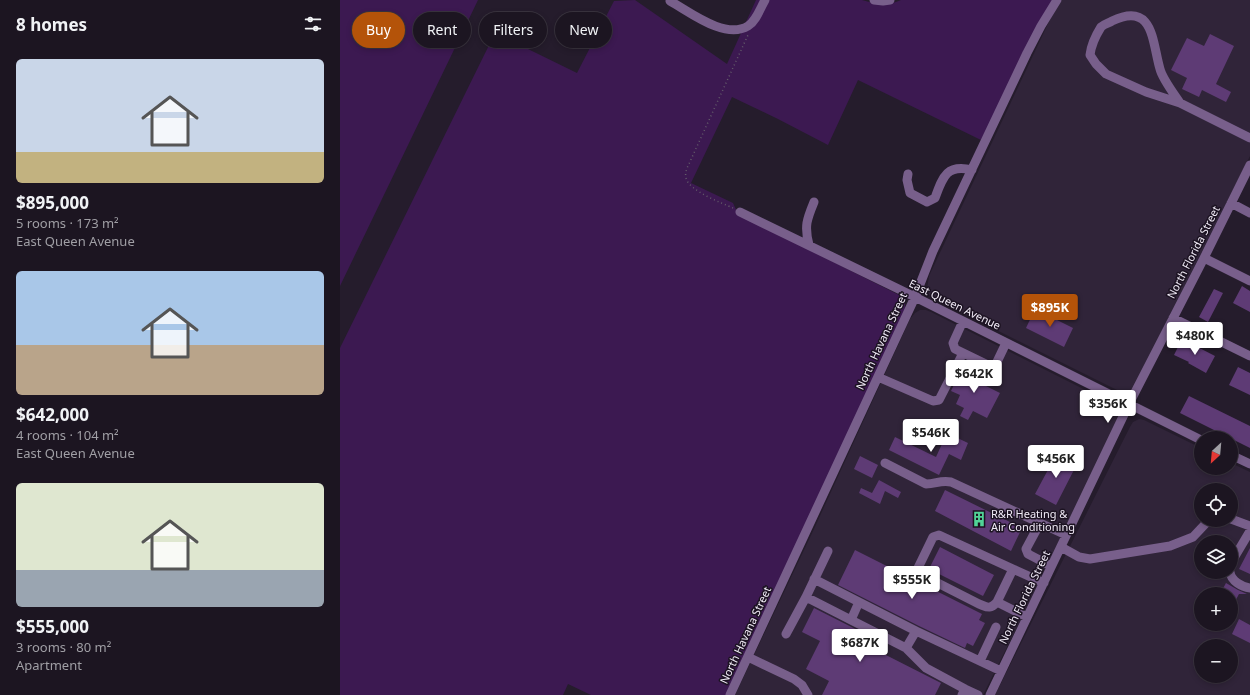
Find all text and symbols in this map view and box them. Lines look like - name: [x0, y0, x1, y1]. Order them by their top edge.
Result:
- chip: Buy: [352, 12, 405, 48]
- chip: Rent: [413, 12, 471, 48]
- chip: Filters: [479, 12, 547, 48]
- chip: New: [555, 12, 612, 48]
- text: 8 homes: [16, 13, 87, 36]
- icon: filters: [302, 13, 324, 35]
- icon: home: [134, 85, 206, 157]
- text: $895,000: [16, 191, 89, 214]
- street label: North Florida Street: [1163, 203, 1223, 301]
- text: 5 rooms · 173 m²: [16, 214, 119, 232]
- text: East Queen Avenue: [16, 232, 135, 250]
- street label: East Queen Avenue: [907, 275, 1003, 333]
- street label: North Havana Street: [852, 290, 910, 392]
- pin: $895K: [1022, 294, 1078, 328]
- icon: home: [134, 297, 206, 369]
- text: $895K: [1031, 298, 1069, 316]
- pin: $480K: [1167, 322, 1223, 356]
- text: $480K: [1176, 326, 1214, 344]
- pin: $642K: [946, 360, 1002, 394]
- text: $642K: [955, 364, 993, 382]
- pin: $356K: [1080, 390, 1136, 424]
- text: $356K: [1089, 394, 1127, 412]
- text: $642,000: [16, 403, 89, 426]
- pin: $546K: [903, 419, 959, 453]
- text: $546K: [912, 423, 950, 441]
- text: 4 rooms · 104 m²: [16, 426, 119, 444]
- north arrow: [1194, 431, 1238, 475]
- map controls: [1194, 431, 1238, 683]
- text: East Queen Avenue: [16, 444, 135, 462]
- pin: $456K: [1028, 445, 1084, 479]
- text: $456K: [1037, 449, 1075, 467]
- button: locate: [1194, 483, 1238, 527]
- place label: R&R Heating & Air Conditioning: [991, 506, 1075, 534]
- icon: home: [134, 509, 206, 581]
- building icon: R&R Heating & Air Conditioning: [970, 510, 988, 528]
- button: layers: [1194, 535, 1238, 579]
- street label: North Florida Street: [995, 548, 1053, 646]
- pin: $555K: [884, 566, 940, 600]
- text: $555K: [893, 570, 931, 588]
- street label: North Havana Street: [716, 584, 774, 686]
- button: +: [1194, 587, 1238, 631]
- text: $555,000: [16, 615, 89, 638]
- pin: $687K: [832, 629, 888, 663]
- text: $687K: [841, 633, 879, 651]
- text: 3 rooms · 80 m²: [16, 638, 111, 656]
- button: −: [1194, 639, 1238, 683]
- text: Apartment: [16, 656, 82, 674]

